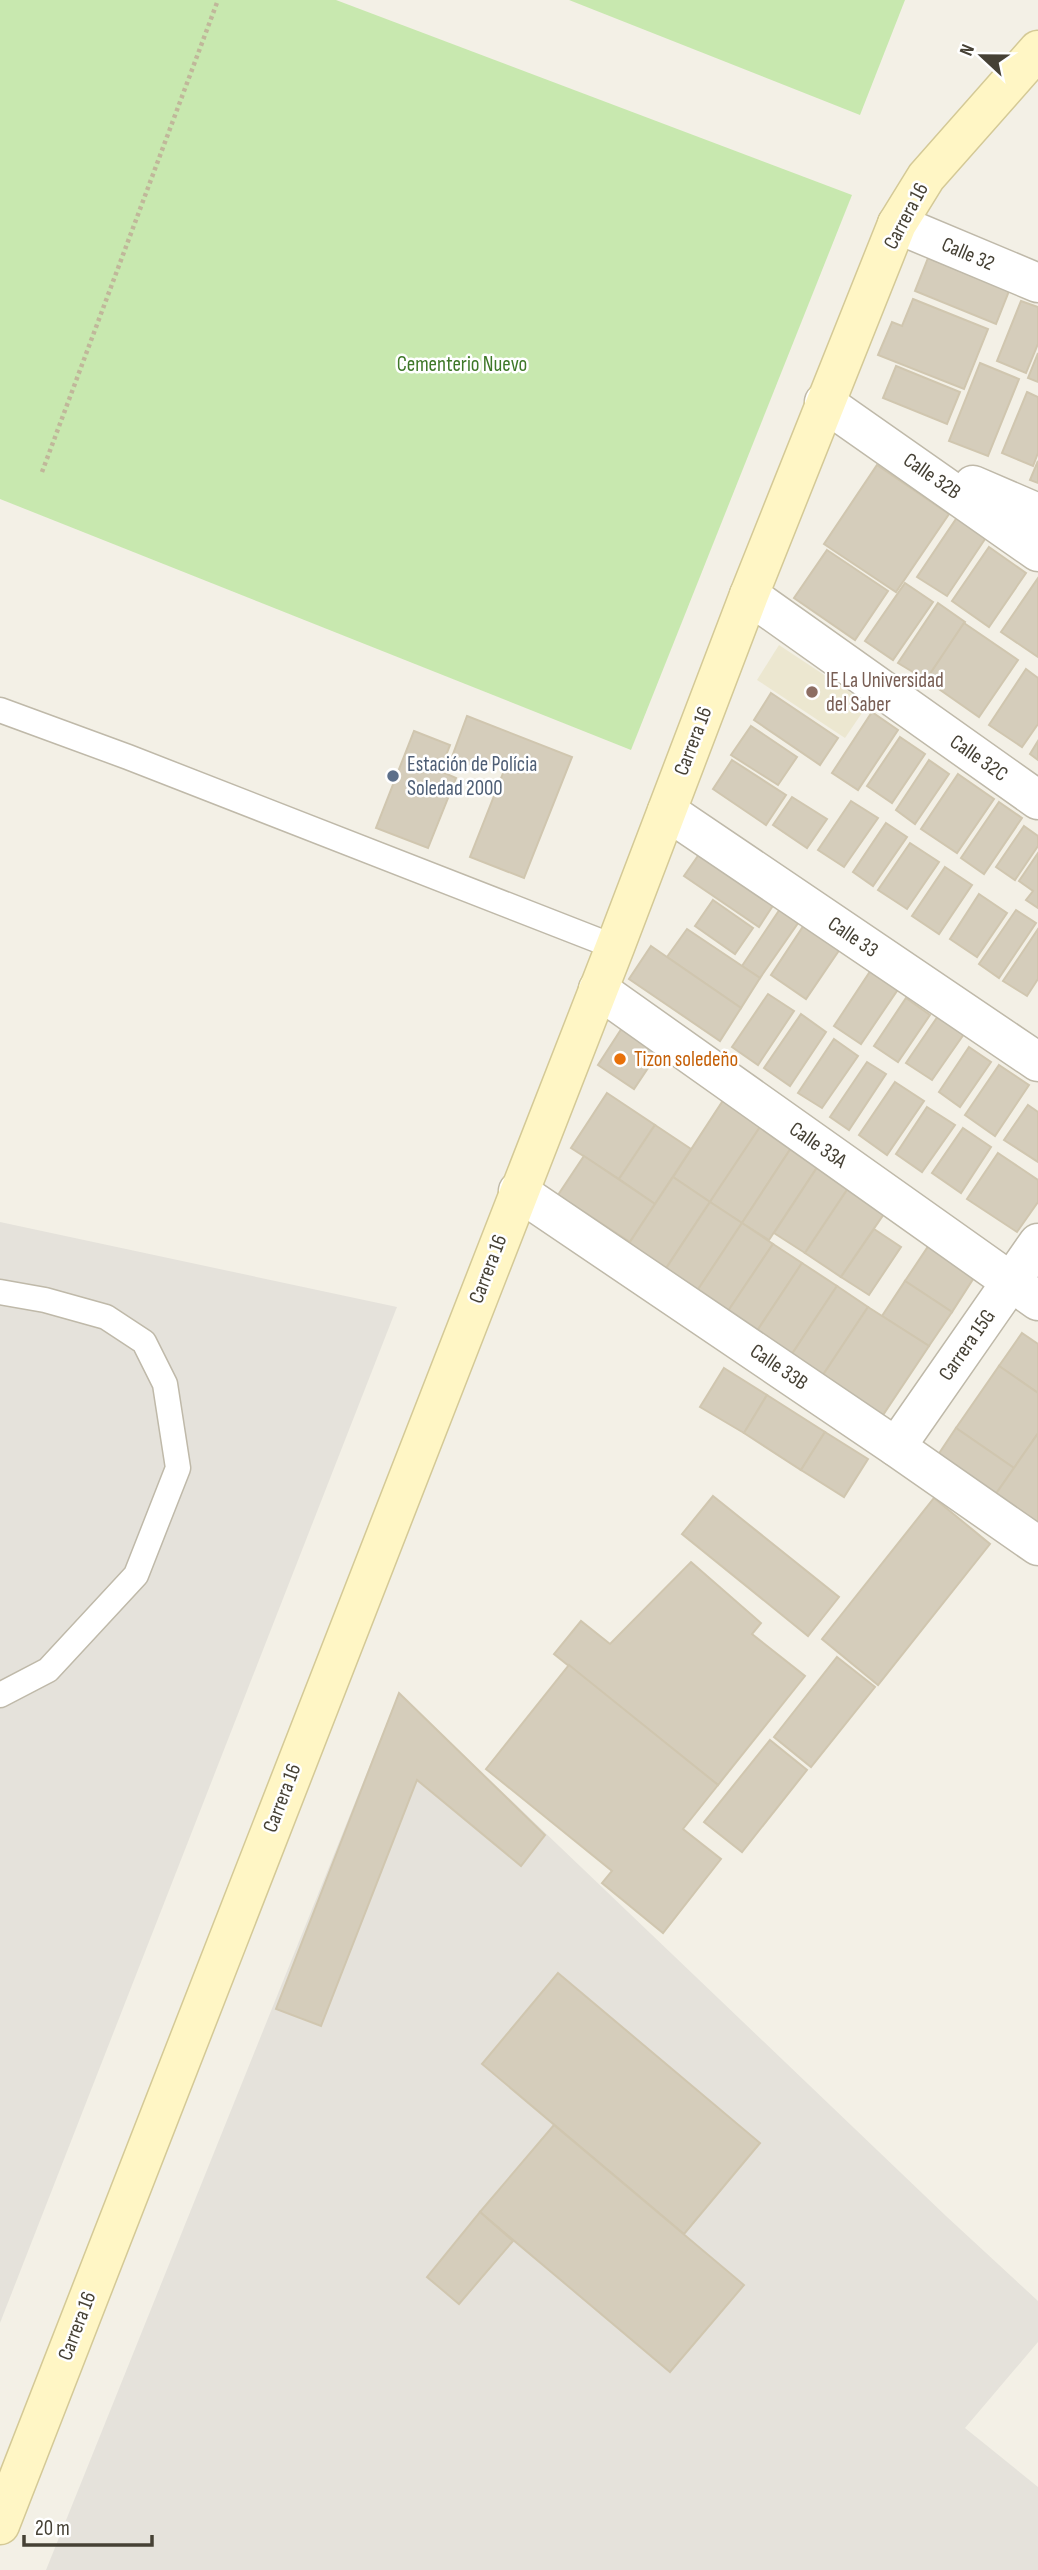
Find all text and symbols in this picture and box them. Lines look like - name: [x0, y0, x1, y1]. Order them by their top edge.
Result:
- north arrow: [947, 21, 1017, 91]
- text: N: [955, 41, 980, 59]
- street label: Carrera 16: [878, 178, 934, 254]
- street label: Calle 32: [938, 232, 998, 276]
- park label: Cementerio Nuevo: [397, 352, 527, 377]
- street label: Calle 32B: [898, 447, 966, 505]
- place label: IE La Universidad del Saber: [826, 668, 944, 717]
- marker: IE La Universidad del Saber: [804, 684, 820, 700]
- street label: Carrera 16: [668, 703, 718, 779]
- street label: Calle 32C: [945, 729, 1013, 787]
- place label: Estación de Polícia Soledad 2000: [407, 752, 537, 801]
- marker: Estación de Polícia Soledad 2000: [385, 768, 401, 784]
- street label: Calle 33: [823, 911, 883, 963]
- place label: Tizon soledeño: [634, 1047, 738, 1072]
- marker: Tizon soledeño: [612, 1051, 628, 1067]
- street label: Calle 33A: [785, 1116, 852, 1174]
- street label: Carrera 16: [463, 1231, 513, 1307]
- street label: Carrera 15G: [933, 1304, 1001, 1386]
- street label: Calle 33B: [745, 1339, 813, 1395]
- street label: Carrera 16: [257, 1760, 307, 1836]
- street label: Carrera 16: [52, 2288, 102, 2364]
- scale bar: [24, 2504, 152, 2548]
- text: 20 m: [35, 2516, 70, 2541]

